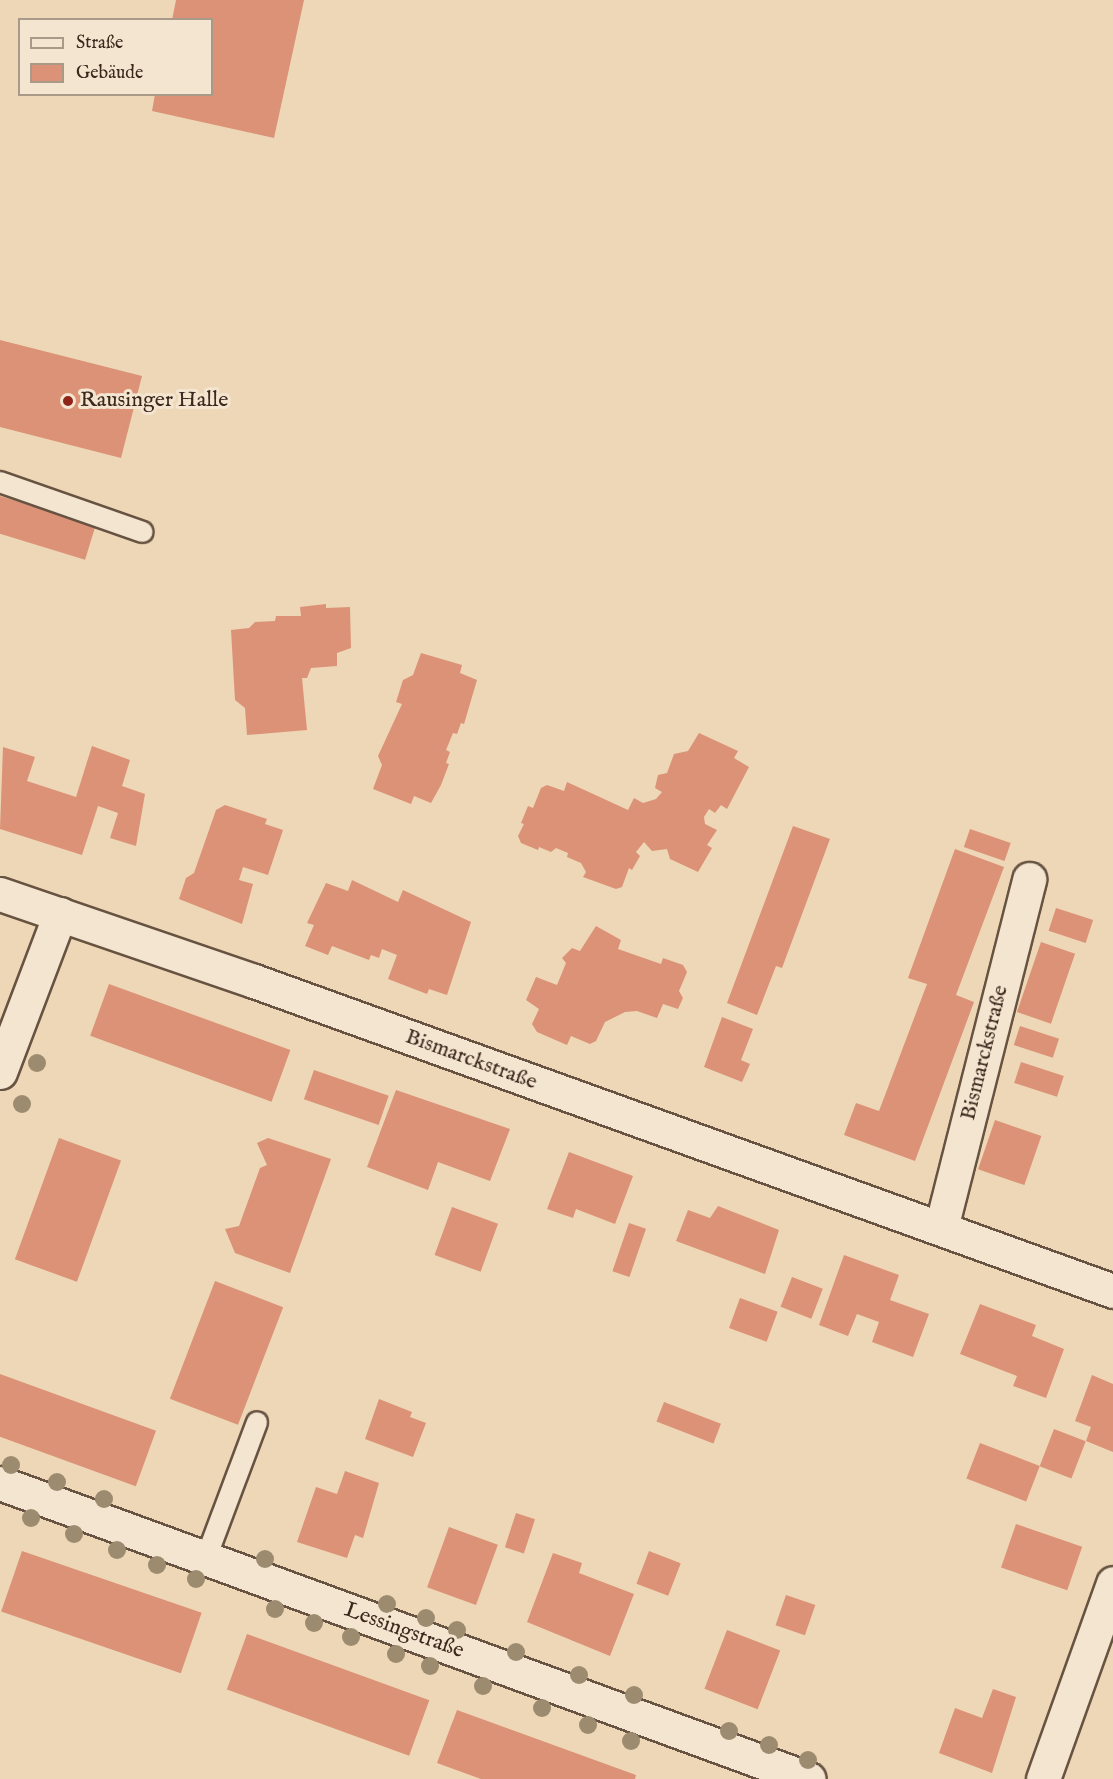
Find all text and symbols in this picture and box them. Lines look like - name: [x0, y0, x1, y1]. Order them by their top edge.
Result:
- legend: [18, 18, 213, 96]
- text: Straße: [76, 32, 123, 55]
- text: Gebäude: [76, 62, 143, 85]
- place label: Rausinger Halle: [80, 388, 228, 414]
- marker: Rausinger Halle: [61, 394, 75, 408]
- street label: Bismarckstraße: [955, 983, 1015, 1123]
- street label: Bismarckstraße: [402, 1024, 540, 1096]
- street label: Lessingstraße: [341, 1597, 467, 1665]

